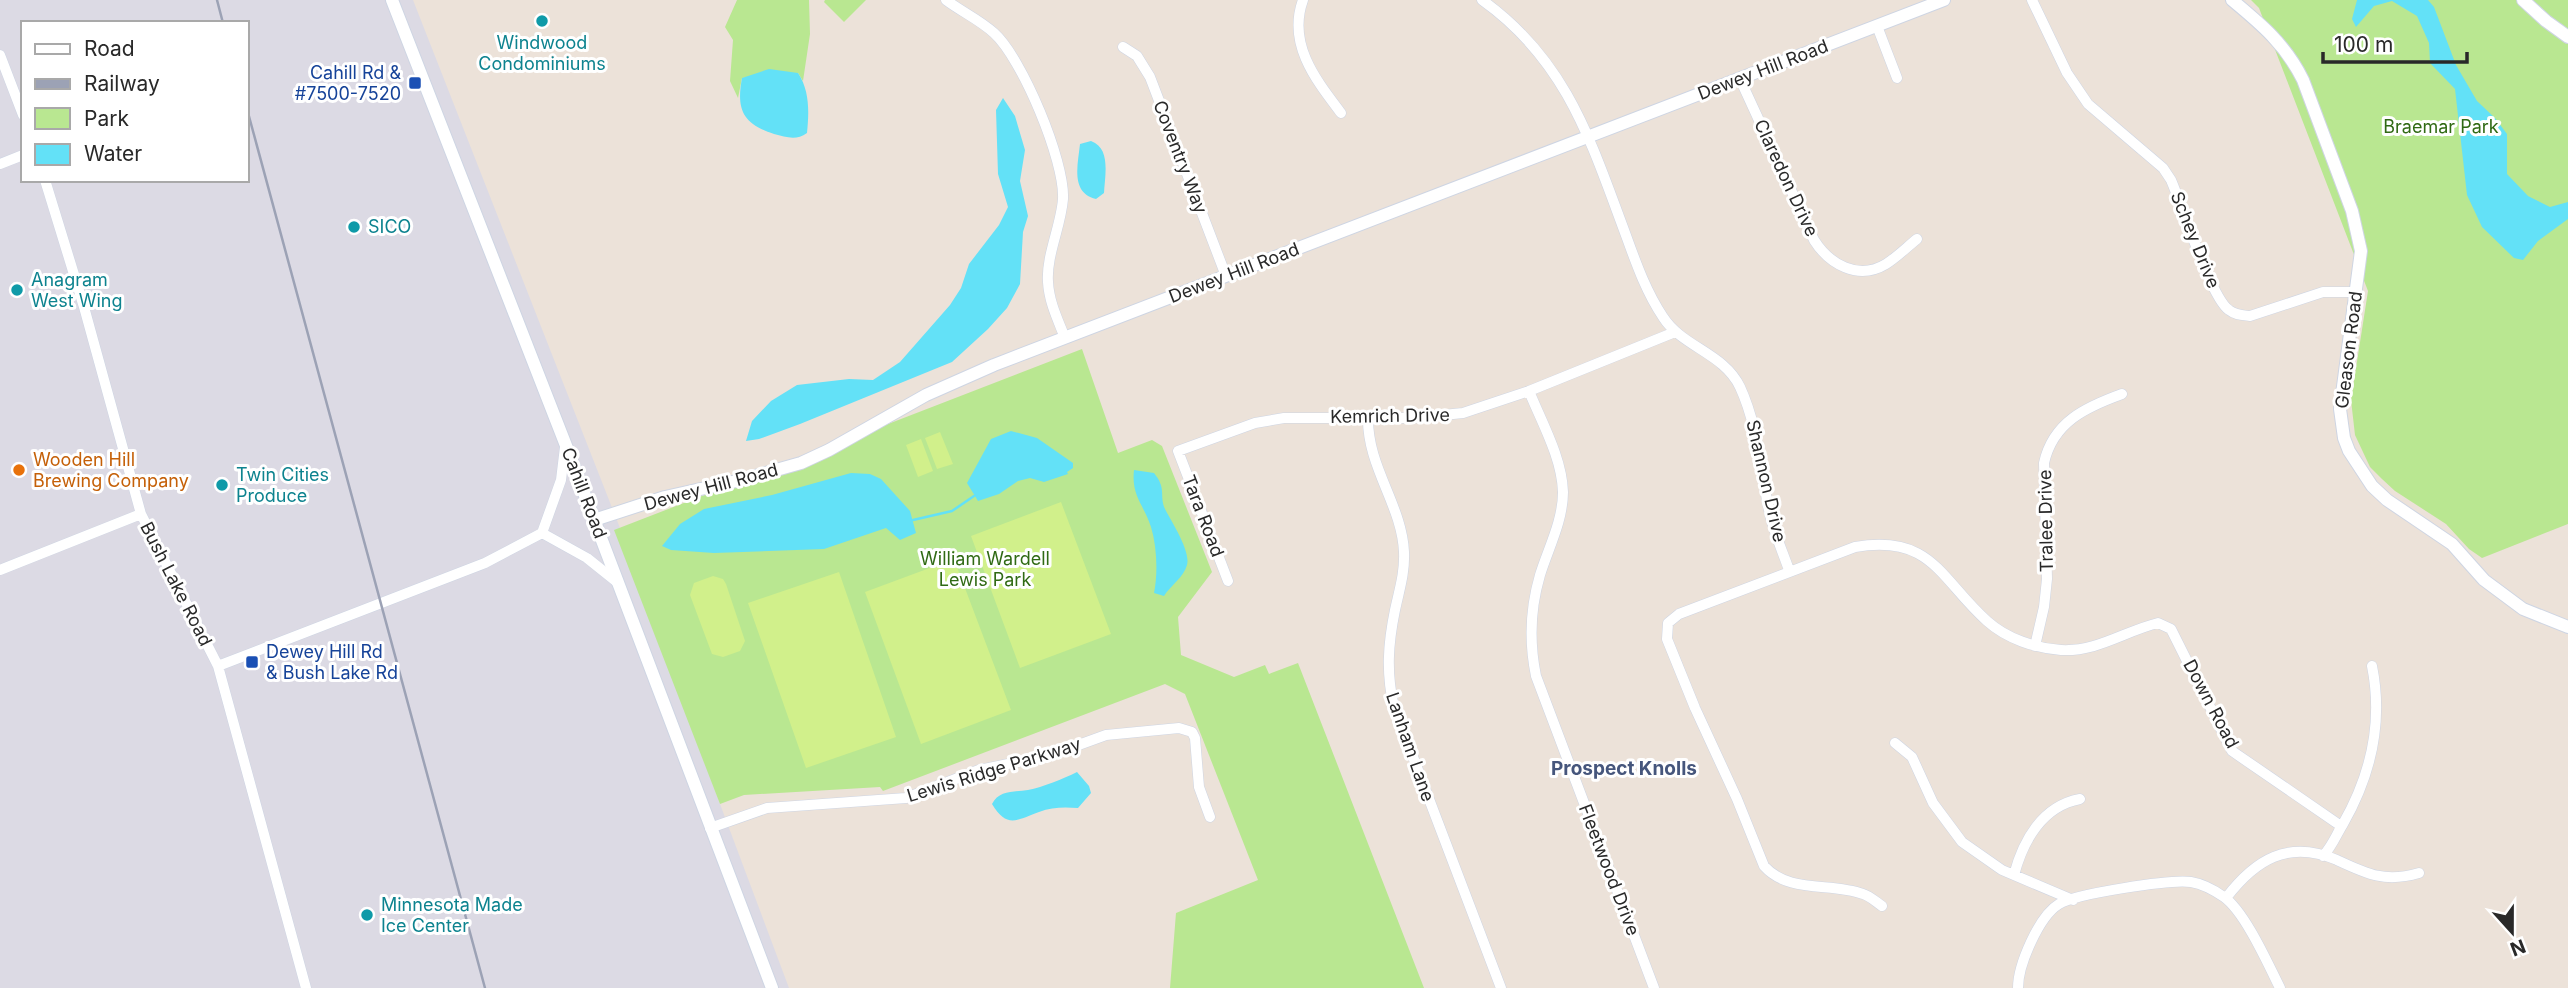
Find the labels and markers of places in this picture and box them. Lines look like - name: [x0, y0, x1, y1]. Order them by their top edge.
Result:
- marker: Windwood Condominiums: [534, 13, 550, 29]
- place label: Windwood Condominiums: [478, 32, 606, 74]
- place label: Cahill Rd & #7500-7520: [295, 62, 401, 104]
- marker: Cahill Rd & #7500-7520: [407, 75, 423, 91]
- place label: SICO: [368, 216, 411, 237]
- marker: SICO: [346, 219, 362, 235]
- place label: Anagram West Wing: [31, 269, 123, 311]
- marker: Anagram West Wing: [9, 282, 25, 298]
- place label: Wooden Hill Brewing Company: [33, 449, 189, 491]
- marker: Wooden Hill Brewing Company: [11, 462, 27, 478]
- place label: Twin Cities Produce: [236, 464, 329, 506]
- marker: Twin Cities Produce: [214, 477, 230, 493]
- place label: Dewey Hill Rd & Bush Lake Rd: [266, 641, 398, 683]
- marker: Dewey Hill Rd & Bush Lake Rd: [244, 654, 260, 670]
- place label: Minnesota Made Ice Center: [381, 894, 523, 936]
- marker: Minnesota Made Ice Center: [359, 907, 375, 923]

